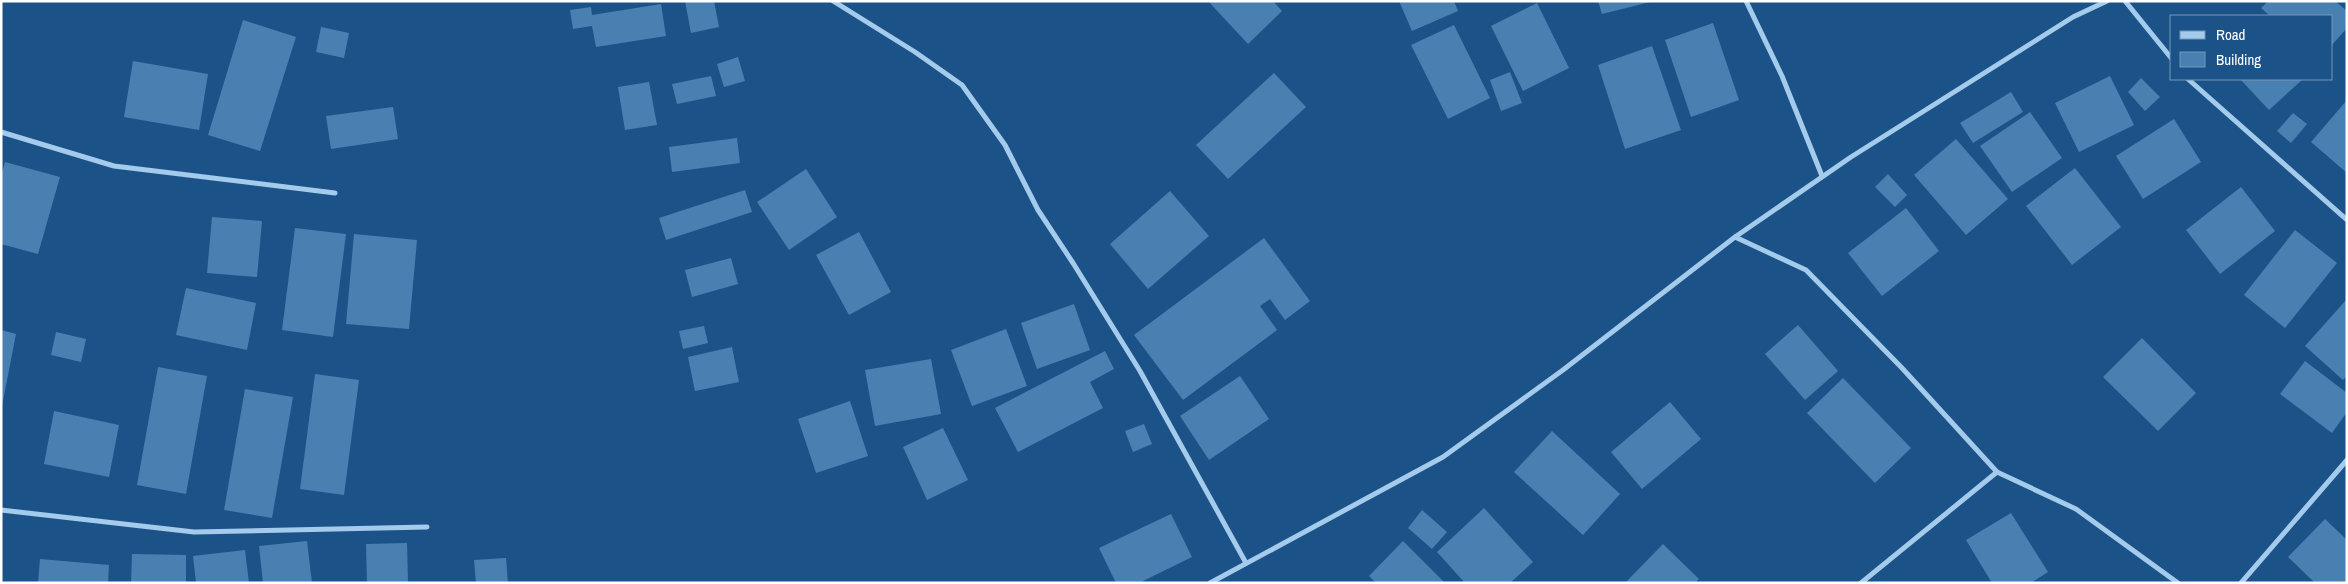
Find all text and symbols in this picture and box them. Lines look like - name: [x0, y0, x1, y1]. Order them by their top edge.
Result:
- legend: [2170, 15, 2333, 80]
- text: Road: [2216, 24, 2245, 45]
- text: Building: [2216, 49, 2261, 70]

